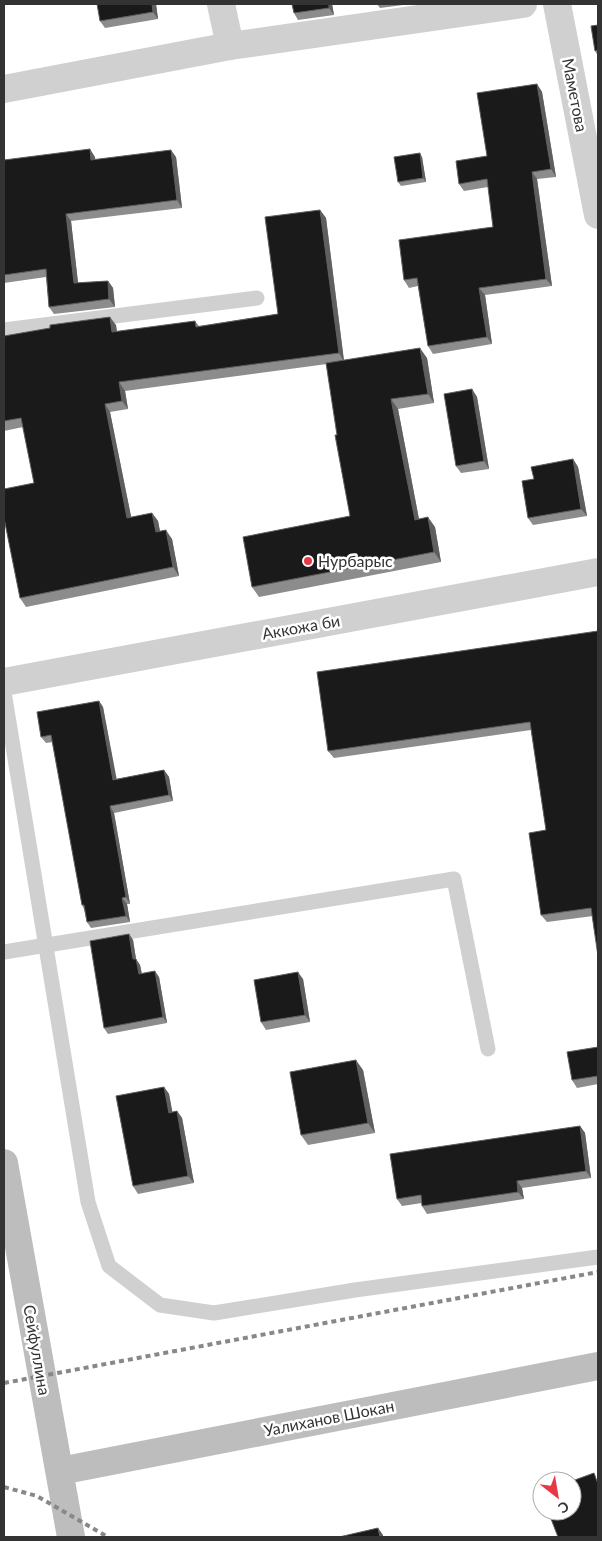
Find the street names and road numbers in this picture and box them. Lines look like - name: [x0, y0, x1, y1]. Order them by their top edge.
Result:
- street label: Маметова: [559, 56, 592, 133]
- street label: Аккожа би: [260, 610, 341, 643]
- street label: Сейфуллина: [20, 1303, 55, 1397]
- street label: Уалиханов Шокан: [262, 1396, 396, 1439]

